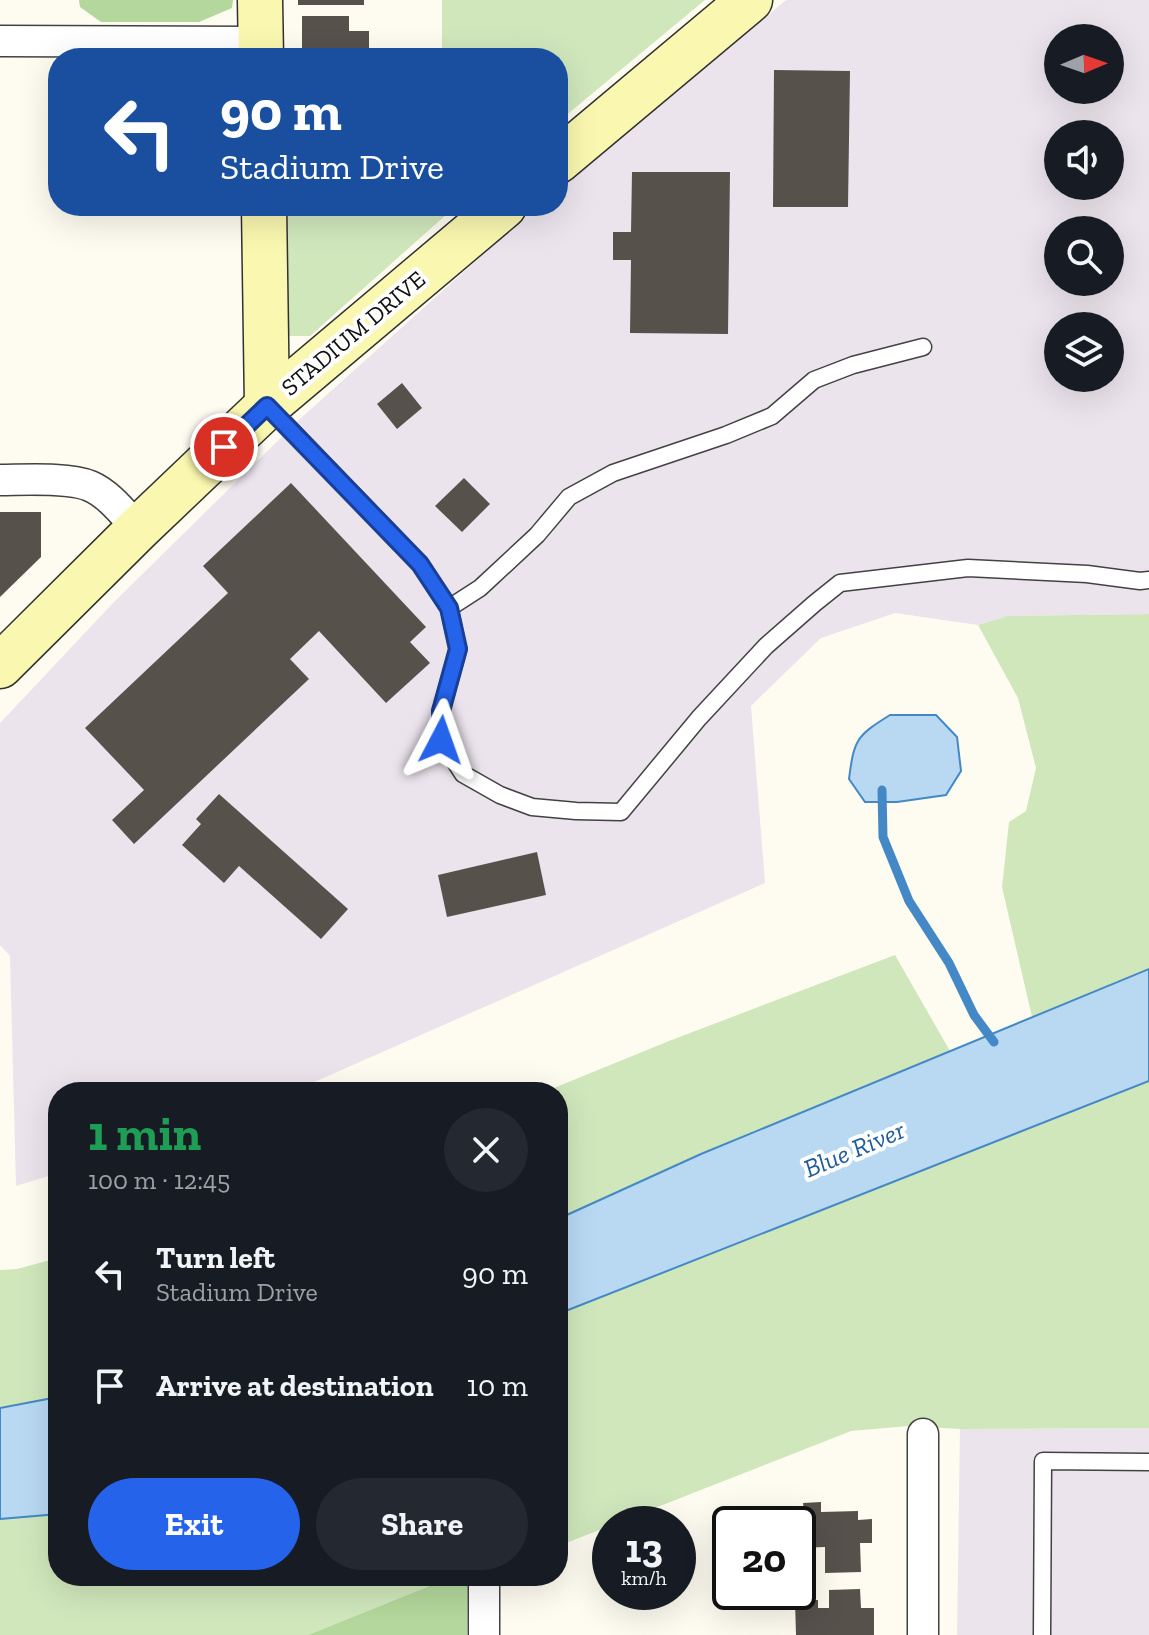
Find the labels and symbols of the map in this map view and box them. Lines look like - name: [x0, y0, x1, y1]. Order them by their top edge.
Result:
- north arrow: [1044, 24, 1124, 104]
- street label: STADIUM DRIVE: [275, 264, 431, 402]
- pin: [190, 413, 258, 481]
- position arrow: [399, 698, 483, 782]
- water label: Blue River: [799, 1113, 909, 1185]
- speed limit sign: 20: [712, 1506, 816, 1610]

